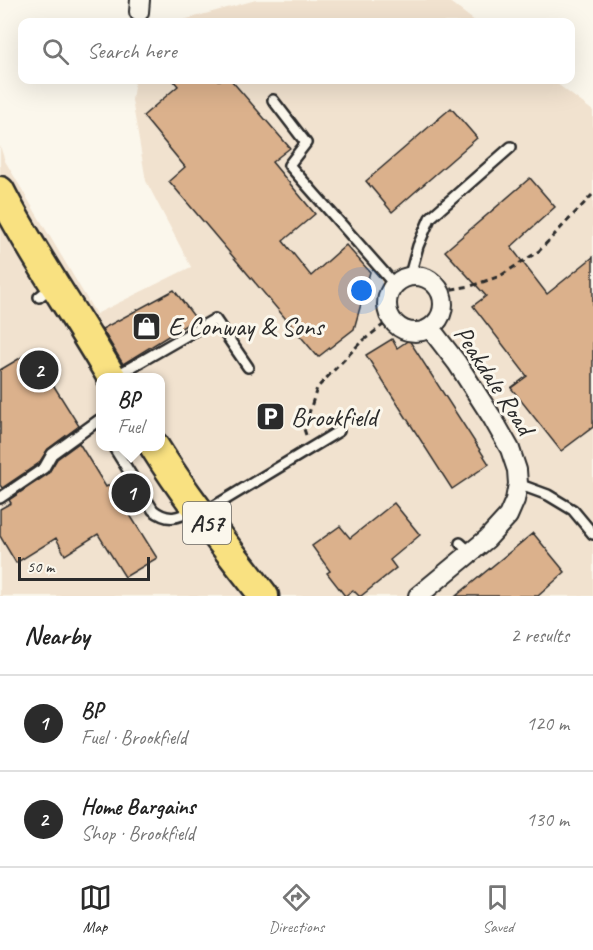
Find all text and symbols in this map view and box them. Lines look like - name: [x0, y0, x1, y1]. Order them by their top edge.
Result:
- search box: [18, 18, 575, 84]
- icon: search: [39, 35, 72, 68]
- text: Search here: [87, 37, 177, 65]
- your location: [347, 276, 376, 305]
- shop icon: E Conway & Sons: [131, 310, 163, 342]
- place label: E Conway & Sons: [168, 310, 325, 343]
- street label: Peakdale Road: [446, 319, 544, 444]
- pin: 2: [20, 348, 58, 392]
- popup: [96, 373, 165, 451]
- text: BP: [117, 386, 139, 414]
- parking icon: Brookfield: [254, 401, 286, 433]
- place label: Brookfield: [291, 401, 381, 434]
- text: Fuel: [117, 414, 144, 439]
- pin: 1: [112, 470, 150, 516]
- road number: A57: [183, 502, 231, 544]
- scale bar: [18, 554, 150, 582]
- text: 50 m: [27, 557, 54, 577]
- text: Nearby: [24, 619, 89, 652]
- text: 2 results: [510, 623, 569, 648]
- text: BP: [81, 697, 103, 725]
- text: 1: [39, 711, 48, 736]
- text: 120 m: [526, 711, 569, 736]
- text: Fuel · Brookfield: [81, 725, 187, 750]
- text: Home Bargains: [81, 793, 195, 821]
- text: 2: [39, 807, 48, 832]
- text: 130 m: [526, 807, 569, 832]
- text: Shop · Brookfield: [81, 821, 194, 846]
- tab: Map: [79, 881, 112, 937]
- tab: Directions: [269, 881, 324, 937]
- tab: Saved: [481, 881, 514, 937]

